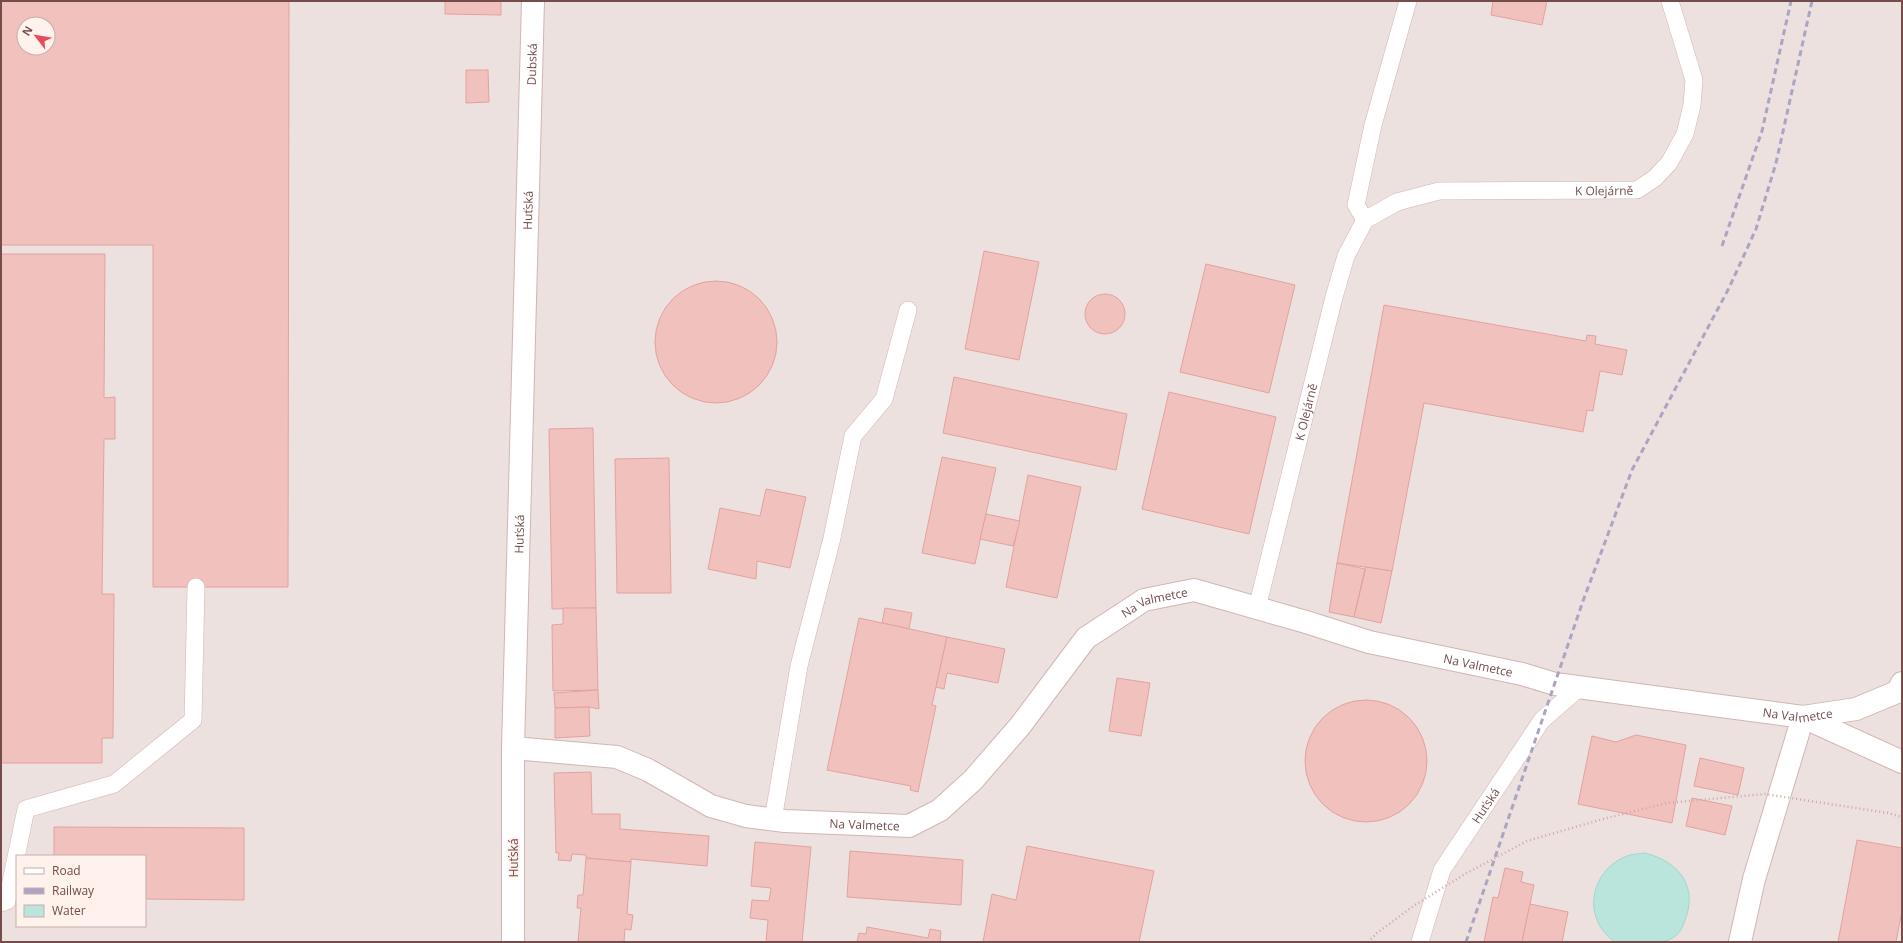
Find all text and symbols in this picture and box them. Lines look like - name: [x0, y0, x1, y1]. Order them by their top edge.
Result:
- north arrow: [16, 16, 56, 56]
- text: N: [18, 23, 36, 38]
- street label: Dubská: [522, 43, 540, 86]
- street label: K Olejárně: [1575, 182, 1634, 199]
- street label: Huťská: [518, 190, 536, 230]
- street label: K Olejárně: [1290, 381, 1321, 442]
- street label: Huťská: [510, 514, 528, 554]
- street label: Na Valmetce: [1118, 583, 1189, 621]
- street label: Na Valmetce: [1442, 649, 1515, 680]
- street label: Na Valmetce: [1762, 703, 1834, 726]
- street label: Huťská: [1467, 784, 1503, 826]
- street label: Na Valmetce: [829, 814, 900, 834]
- street label: Huťská: [505, 838, 522, 878]
- legend: [16, 855, 146, 927]
- text: Road: [52, 862, 81, 879]
- text: Railway: [52, 882, 95, 899]
- text: Water: [52, 902, 86, 919]

